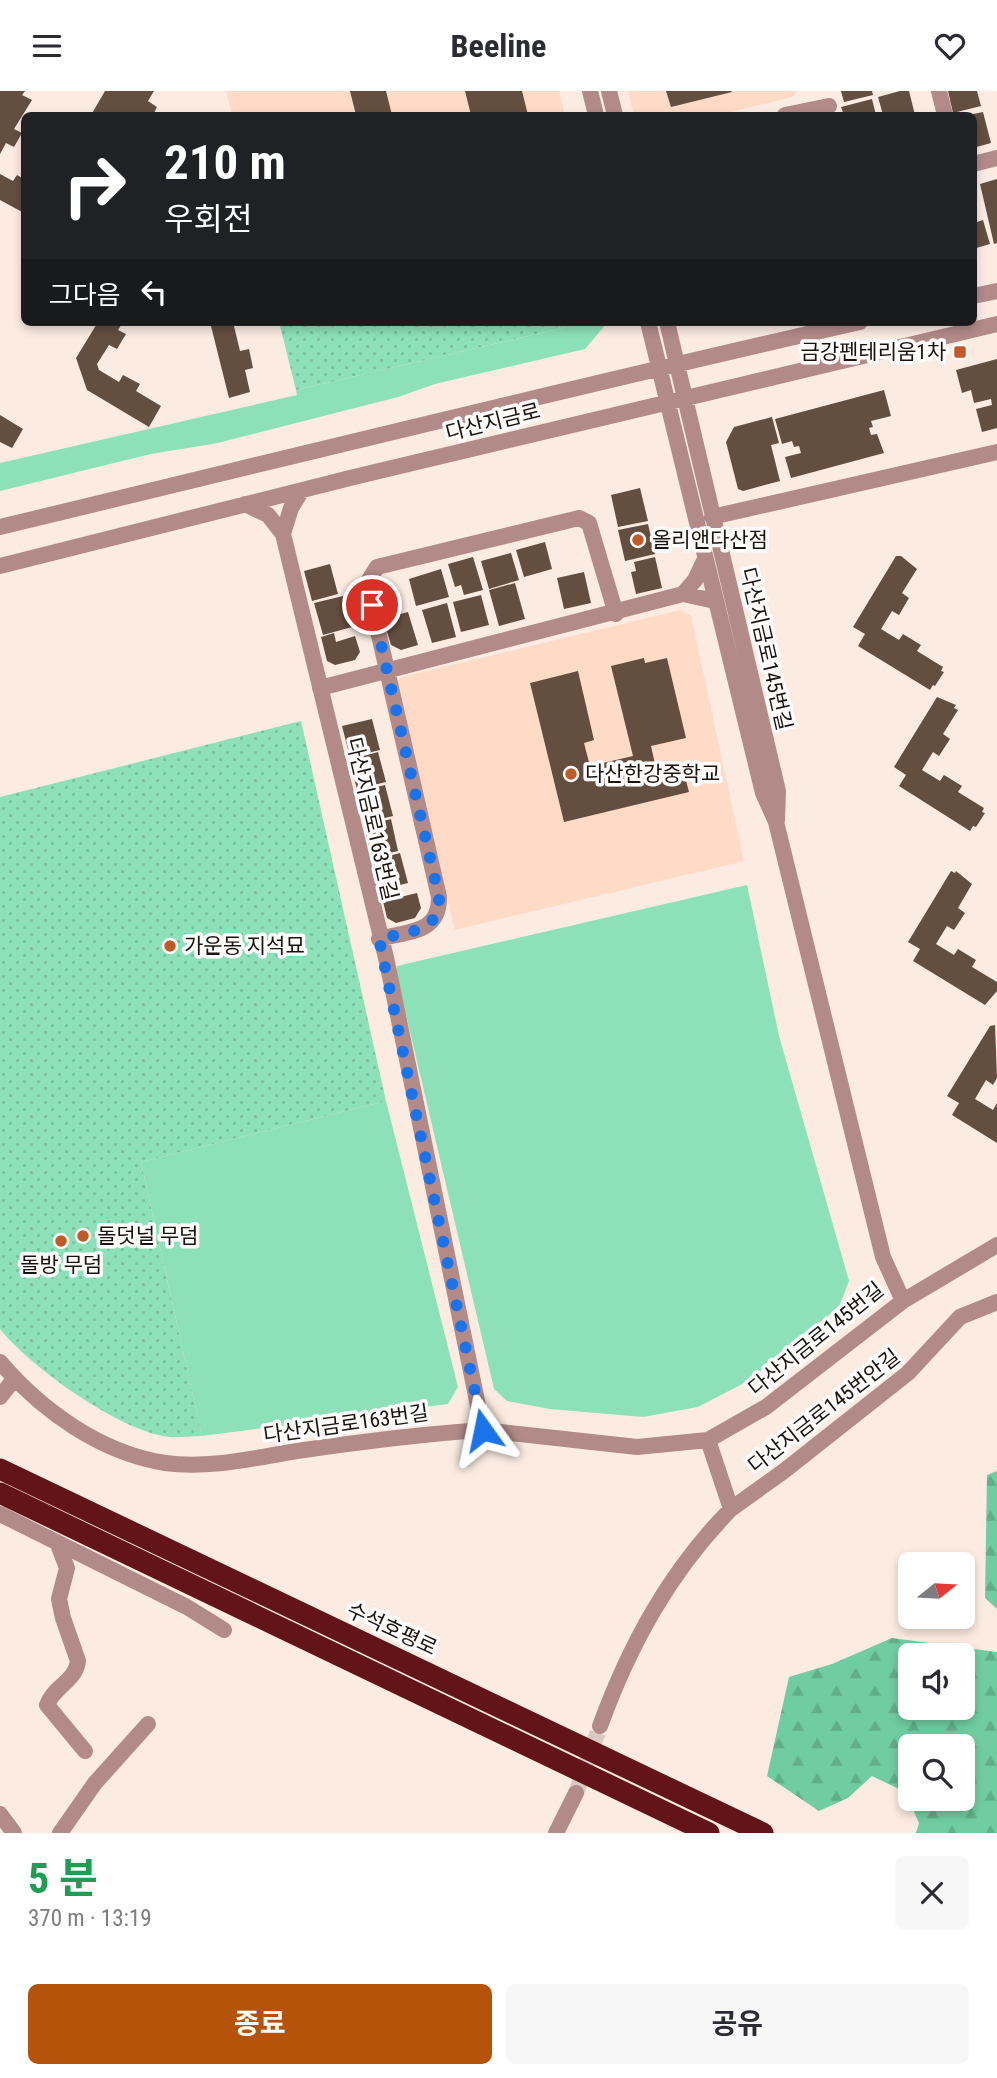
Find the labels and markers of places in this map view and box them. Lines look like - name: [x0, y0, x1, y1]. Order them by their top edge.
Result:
- place label: 금강펜테리움1차: [800, 340, 946, 364]
- marker: 금강펜테리움1차: [952, 344, 968, 360]
- place label: 올리앤다산점: [652, 528, 768, 552]
- marker: 올리앤다산점: [630, 532, 646, 548]
- pin: [342, 575, 402, 635]
- place label: 다산한강중학교: [585, 762, 720, 786]
- marker: 다산한강중학교: [563, 766, 579, 782]
- place label: 가운동 지석묘: [184, 934, 305, 958]
- marker: 가운동 지석묘: [162, 938, 178, 954]
- place label: 돌덧널 무덤: [97, 1224, 198, 1248]
- marker: 돌덧널 무덤: [75, 1228, 91, 1244]
- marker: 돌방 무덤: [53, 1233, 69, 1249]
- place label: 돌방 무덤: [20, 1253, 102, 1277]

